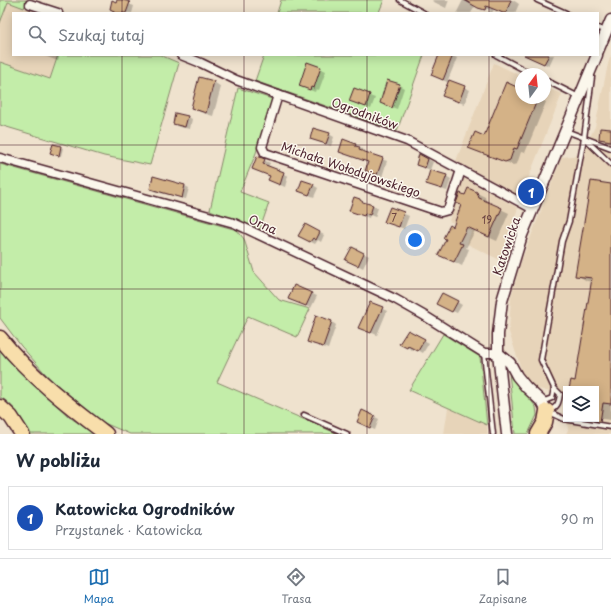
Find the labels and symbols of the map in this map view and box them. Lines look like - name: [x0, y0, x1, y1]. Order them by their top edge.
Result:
- north arrow: [515, 68, 551, 104]
- street label: Ogrodników: [329, 93, 401, 133]
- street label: Michała Wołodyjowskiego: [279, 137, 423, 201]
- pin: 1: [518, 177, 544, 207]
- street label: Orna: [246, 210, 281, 239]
- house number: 7: [391, 210, 397, 225]
- house number: 19: [482, 212, 492, 227]
- street label: Katowicka: [488, 214, 525, 278]
- your location: [405, 230, 425, 250]

